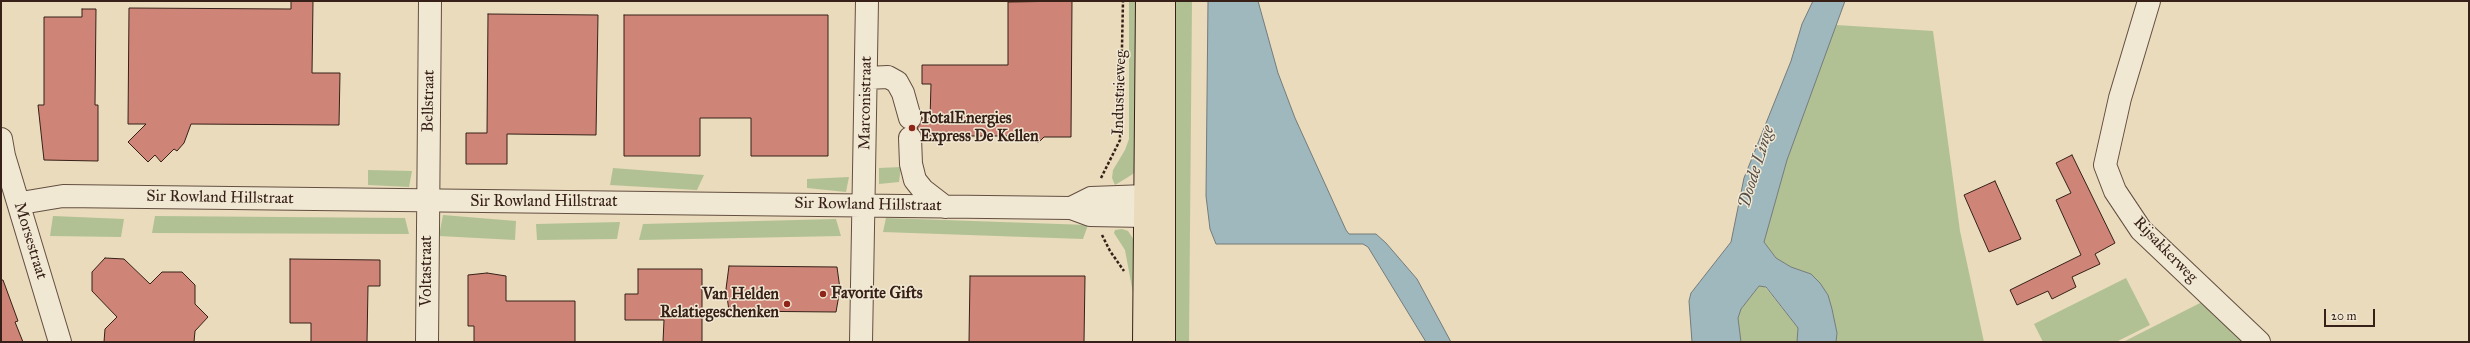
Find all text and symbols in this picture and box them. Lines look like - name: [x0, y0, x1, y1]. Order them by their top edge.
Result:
- street label: Industrieweg: [1109, 50, 1131, 136]
- street label: Marconistraat: [856, 56, 876, 150]
- street label: Bellstraat: [419, 70, 439, 132]
- place label: TotalEnergies Express De Kellen: [920, 109, 1039, 147]
- marker: TotalEnergies Express De Kellen: [907, 123, 917, 133]
- water label: Doode Linge: [1735, 123, 1779, 211]
- street label: Sir Rowland Hillstraat: [146, 187, 294, 209]
- street label: Sir Rowland Hillstraat: [470, 192, 618, 212]
- street label: Sir Rowland Hillstraat: [794, 194, 942, 216]
- street label: Morsestraat: [9, 200, 51, 282]
- street label: Rijsakkerweg: [2129, 213, 2201, 287]
- street label: Voltastraat: [417, 235, 437, 307]
- place label: Favorite Gifts: [831, 284, 922, 304]
- place label: Van Helden Relatiegeschenken: [660, 285, 779, 323]
- marker: Favorite Gifts: [818, 289, 828, 299]
- marker: Van Helden Relatiegeschenken: [782, 299, 792, 309]
- scale bar: [2326, 301, 2377, 327]
- text: 20 m: [2331, 309, 2357, 323]

